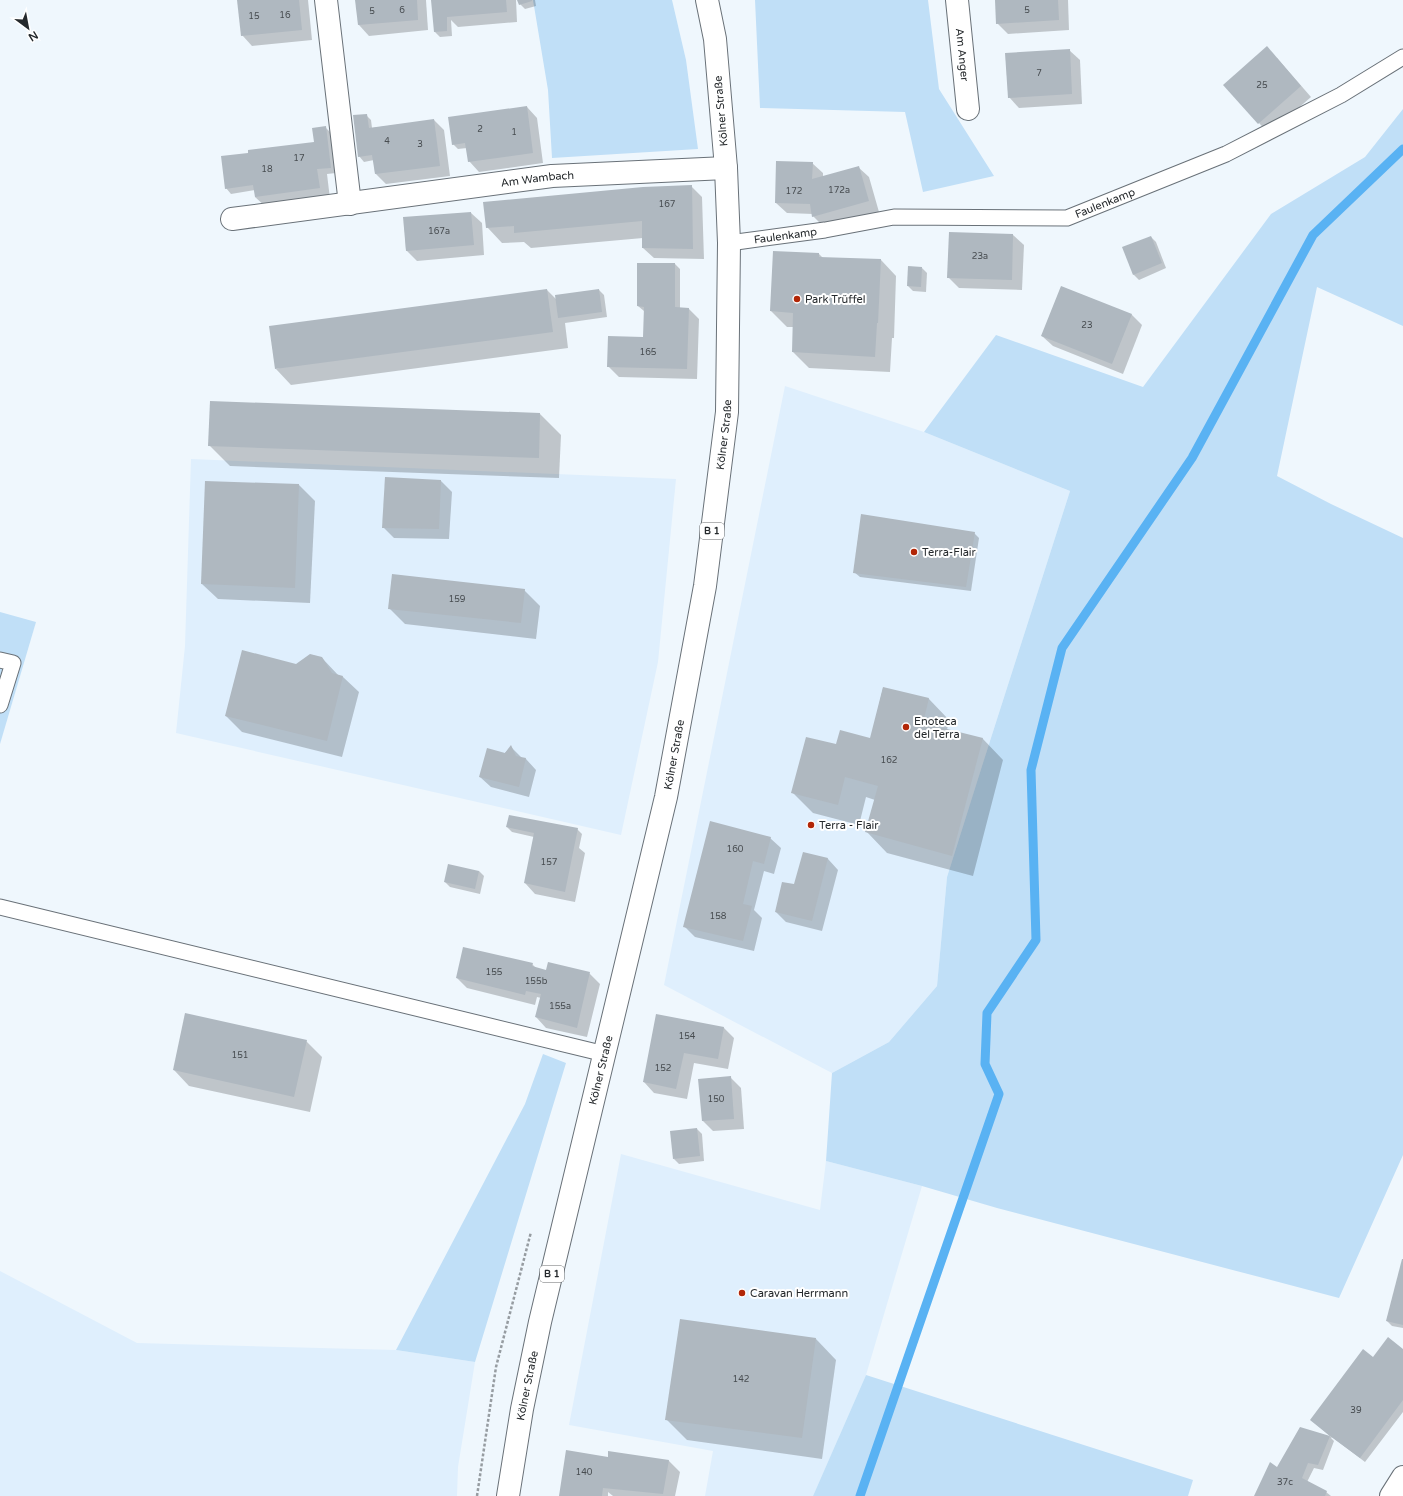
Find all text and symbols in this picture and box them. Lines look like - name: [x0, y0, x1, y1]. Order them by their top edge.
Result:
- house number: 6: [399, 5, 405, 16]
- house number: 5: [1024, 5, 1030, 16]
- house number: 5: [369, 6, 375, 17]
- north arrow: [8, 8, 48, 48]
- house number: 16: [279, 10, 291, 21]
- house number: 15: [248, 11, 260, 22]
- text: N: [26, 28, 40, 44]
- street label: Am Anger: [953, 28, 972, 83]
- house number: 7: [1036, 68, 1042, 79]
- street label: Kölner Straße: [711, 75, 731, 147]
- house number: 25: [1256, 80, 1268, 91]
- house number: 2: [477, 124, 483, 135]
- house number: 1: [511, 127, 517, 138]
- house number: 4: [384, 136, 390, 147]
- house number: 3: [417, 139, 423, 150]
- house number: 17: [293, 153, 305, 164]
- house number: 18: [261, 164, 273, 175]
- street label: Am Wambach: [500, 168, 574, 189]
- house number: 172a: [828, 185, 850, 196]
- street label: Faulenkamp: [1073, 185, 1137, 221]
- house number: 172: [786, 186, 802, 197]
- house number: 167: [659, 199, 676, 210]
- street label: Faulenkamp: [753, 225, 818, 246]
- house number: 167a: [428, 226, 450, 237]
- house number: 23a: [972, 251, 988, 262]
- place label: Park Trüffel: [805, 293, 865, 306]
- marker: Park Trüffel: [792, 294, 802, 304]
- house number: 23: [1081, 320, 1093, 331]
- house number: 165: [640, 347, 657, 358]
- street label: Kölner Straße: [713, 399, 734, 471]
- road number: B 1: [700, 523, 724, 539]
- place label: Terra-Flair: [922, 546, 977, 559]
- marker: Terra-Flair: [909, 547, 919, 557]
- house number: 159: [449, 594, 466, 605]
- place label: Enoteca del Terra: [914, 715, 960, 741]
- street label: Kölner Straße: [661, 719, 687, 791]
- marker: Enoteca del Terra: [901, 722, 911, 732]
- house number: 162: [881, 755, 897, 766]
- place label: Terra - Flair: [819, 819, 879, 832]
- marker: Terra - Flair: [806, 820, 816, 830]
- house number: 160: [727, 844, 744, 855]
- house number: 157: [541, 857, 558, 868]
- house number: 158: [710, 911, 727, 922]
- house number: 155: [486, 967, 503, 978]
- house number: 155b: [525, 976, 548, 987]
- house number: 155a: [549, 1001, 571, 1012]
- house number: 154: [679, 1031, 696, 1042]
- street label: Kölner Straße: [586, 1034, 615, 1106]
- house number: 151: [232, 1050, 248, 1061]
- house number: 152: [655, 1063, 671, 1074]
- house number: 150: [708, 1094, 725, 1105]
- road number: B 1: [540, 1266, 564, 1282]
- place label: Caravan Herrmann: [750, 1287, 848, 1300]
- marker: Caravan Herrmann: [737, 1288, 747, 1298]
- street label: Kölner Straße: [514, 1350, 540, 1421]
- house number: 142: [733, 1374, 749, 1385]
- house number: 39: [1350, 1405, 1362, 1416]
- house number: 140: [576, 1467, 593, 1478]
- house number: 37c: [1277, 1477, 1293, 1488]

